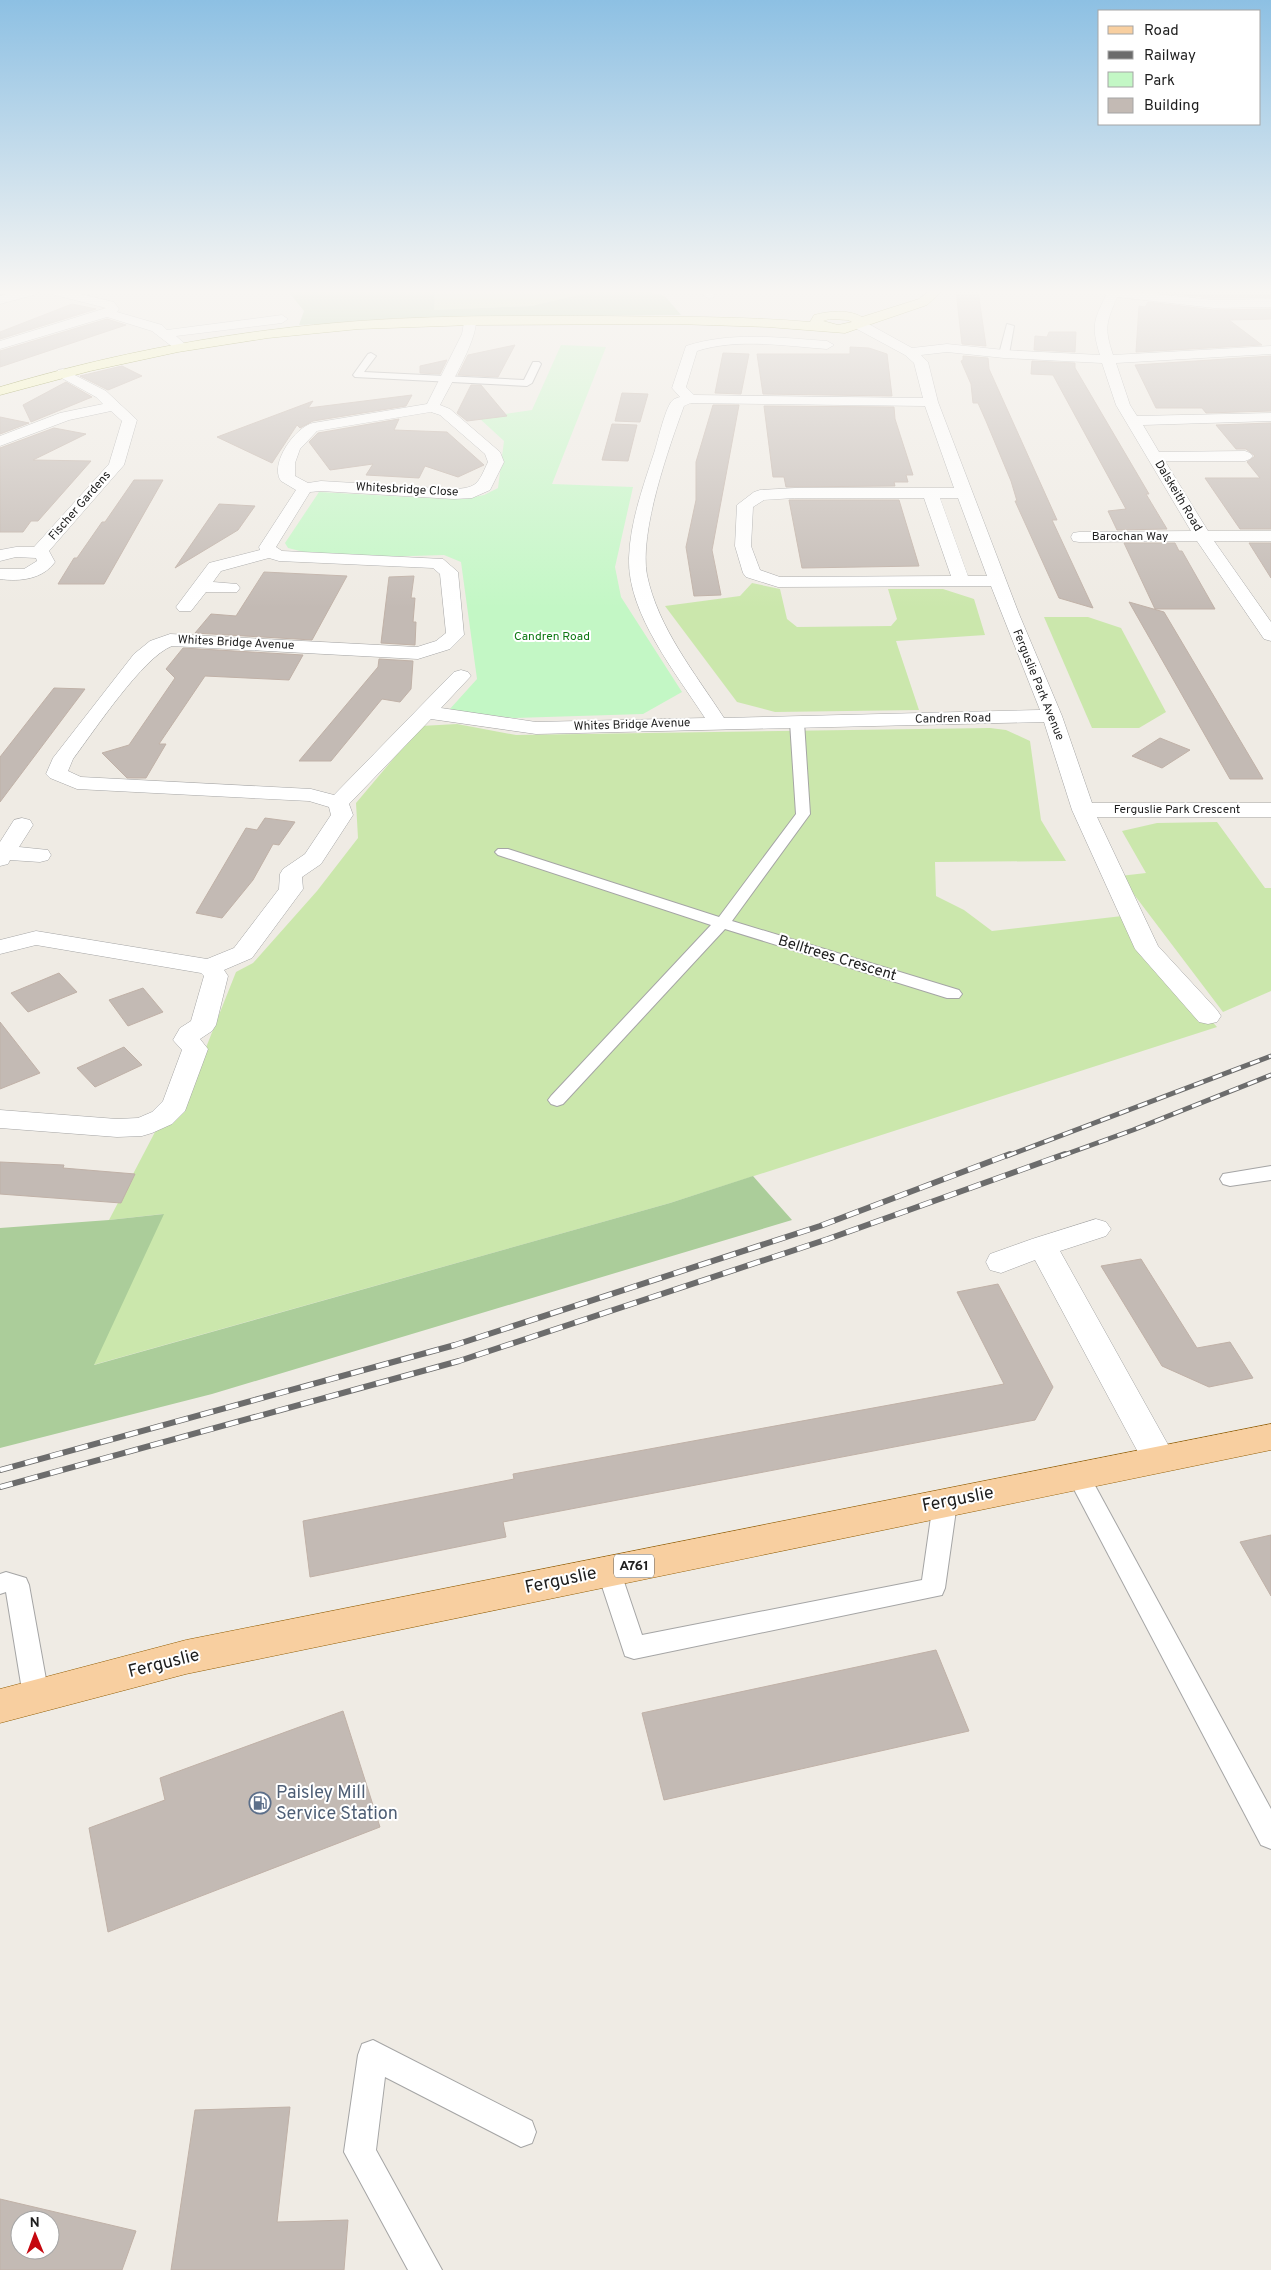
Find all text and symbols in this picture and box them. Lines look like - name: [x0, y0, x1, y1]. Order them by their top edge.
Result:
- legend: [1098, 10, 1261, 125]
- text: Road: [1144, 22, 1179, 41]
- text: Railway: [1144, 47, 1196, 66]
- text: Park: [1144, 72, 1175, 91]
- text: Building: [1144, 97, 1199, 116]
- street label: Dalskeith Road: [1150, 457, 1206, 535]
- street label: Fischer Gardens: [45, 468, 115, 544]
- street label: Whitesbridge Close: [355, 479, 459, 501]
- street label: Barochan Way: [1092, 529, 1168, 545]
- street label: Ferguslie Park Avenue: [1008, 627, 1068, 743]
- park label: Candren Road: [514, 629, 590, 645]
- street label: Whites Bridge Avenue: [177, 632, 295, 654]
- street label: Candren Road: [915, 710, 991, 728]
- street label: Whites Bridge Avenue: [573, 715, 691, 735]
- street label: Ferguslie Park Crescent: [1114, 802, 1240, 818]
- street label: Belltrees Crescent: [775, 932, 899, 986]
- street label: Ferguslie: [920, 1482, 996, 1518]
- road number: A761: [614, 1554, 654, 1578]
- street label: Ferguslie: [523, 1562, 599, 1600]
- street label: Ferguslie: [126, 1644, 202, 1684]
- place label: Paisley Mill Service Station: [276, 1782, 398, 1826]
- fuel station icon: Paisley Mill Service Station: [248, 1791, 272, 1815]
- north arrow: [10, 2210, 60, 2260]
- text: N: [30, 2215, 40, 2232]

